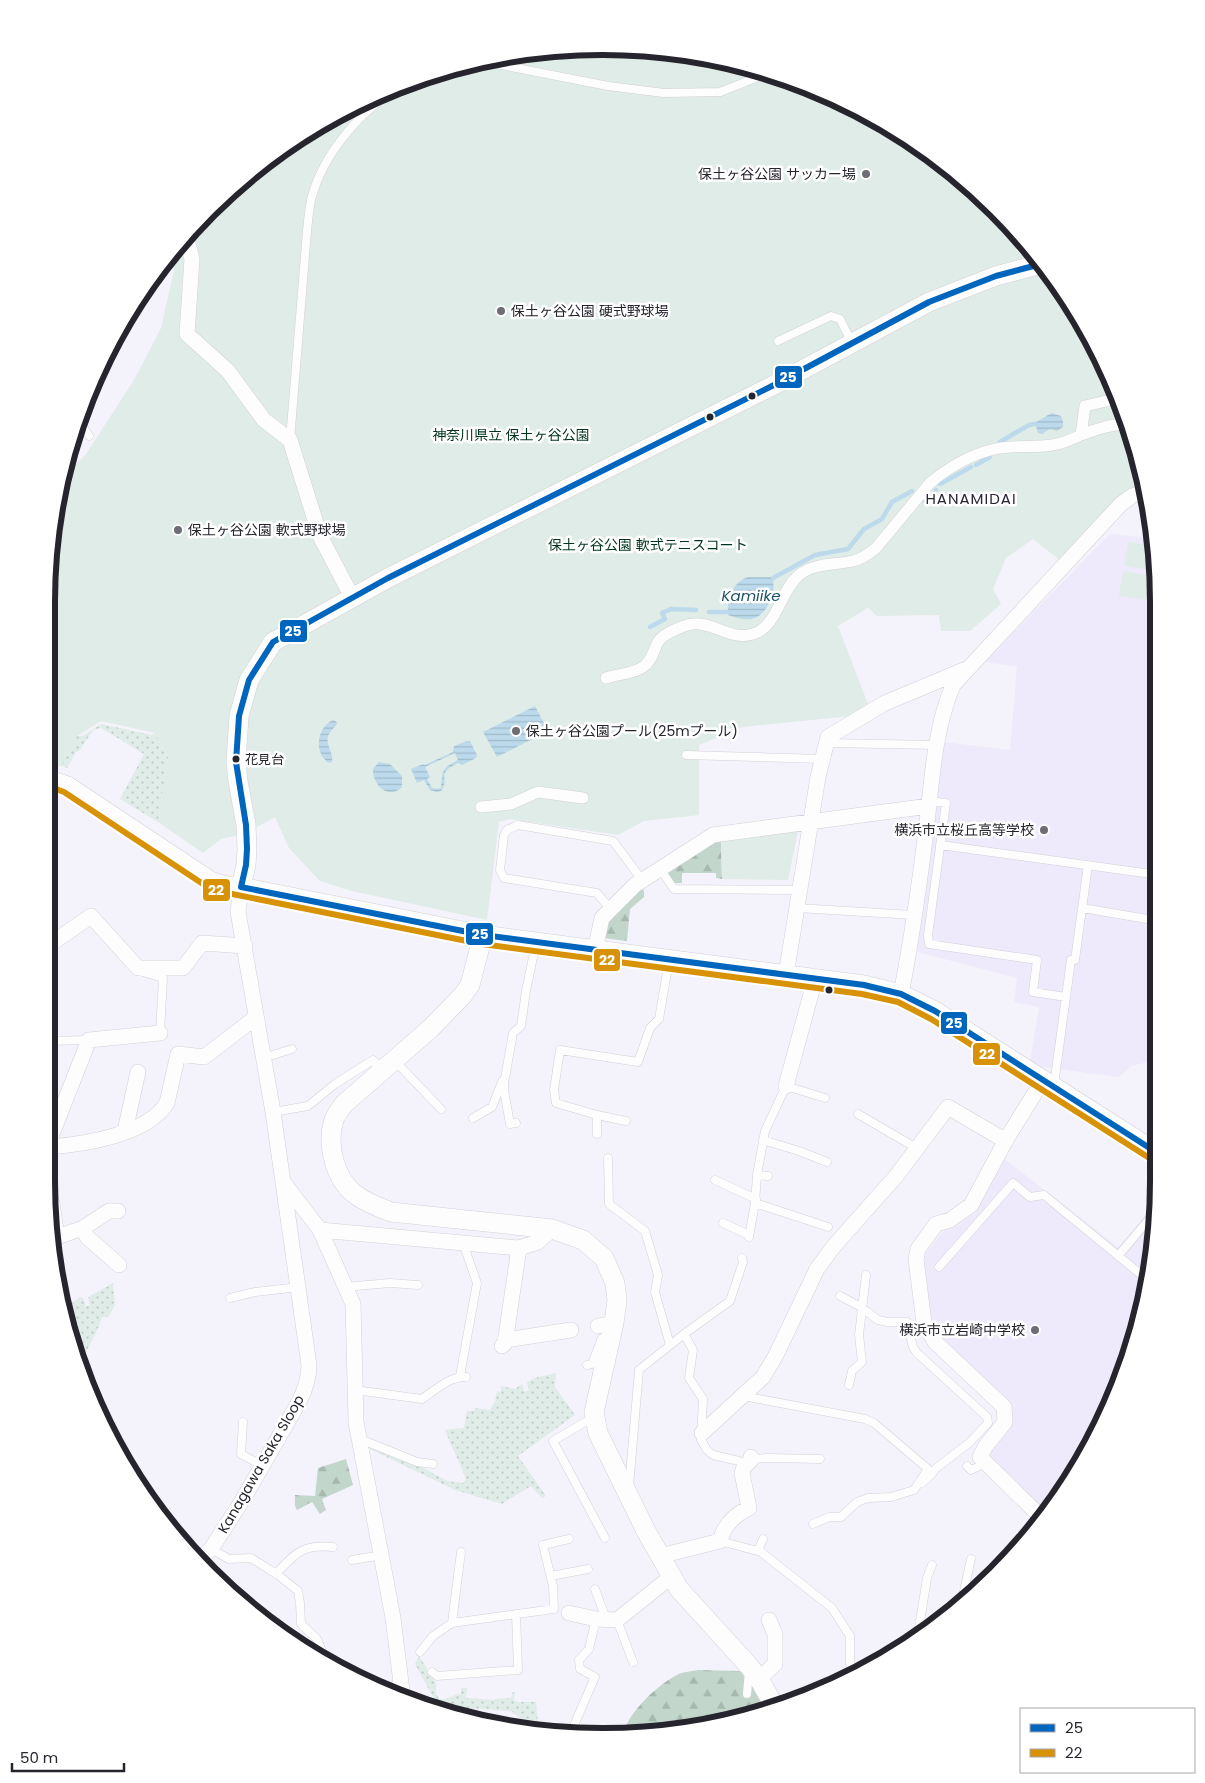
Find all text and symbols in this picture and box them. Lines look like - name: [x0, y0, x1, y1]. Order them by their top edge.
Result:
- place label: 保土ヶ谷公園 サッカー場: [698, 164, 856, 184]
- marker: 保土ヶ谷公園 サッカー場: [860, 168, 872, 180]
- place label: 保土ヶ谷公園 硬式野球場: [511, 301, 669, 321]
- marker: 保土ヶ谷公園 硬式野球場: [495, 305, 507, 317]
- line badge: 25: [774, 365, 803, 389]
- text: 25: [779, 367, 797, 387]
- unlabelled marker: [747, 391, 757, 401]
- unlabelled marker: [705, 412, 715, 422]
- park label: 神奈川県立 保土ヶ谷公園: [432, 425, 590, 445]
- district label: HANAMIDAI: [925, 488, 1017, 509]
- place label: 保土ヶ谷公園 軟式野球場: [188, 520, 346, 540]
- marker: 保土ヶ谷公園 軟式野球場: [172, 524, 184, 536]
- park label: 保土ヶ谷公園 軟式テニスコート: [548, 535, 748, 555]
- water label: Kamiike: [722, 585, 780, 606]
- line badge: 25: [279, 619, 308, 643]
- text: 25: [284, 621, 302, 641]
- place label: 保土ヶ谷公園プール(25mプール): [526, 721, 738, 741]
- marker: 保土ヶ谷公園プール(25mプール): [510, 725, 522, 737]
- place label: 花見台: [245, 750, 284, 769]
- marker: 花見台: [231, 754, 241, 764]
- place label: 横浜市立桜丘高等学校: [894, 820, 1034, 840]
- marker: 横浜市立桜丘高等学校: [1038, 824, 1050, 836]
- line badge: 22: [202, 878, 231, 902]
- text: 22: [208, 880, 224, 900]
- line badge: 25: [465, 922, 494, 946]
- text: 25: [471, 924, 489, 944]
- line badge: 22: [593, 948, 621, 972]
- text: 22: [599, 950, 615, 970]
- unlabelled marker: [824, 985, 834, 995]
- line badge: 25: [940, 1011, 968, 1035]
- text: 25: [945, 1013, 963, 1033]
- line badge: 22: [972, 1042, 1001, 1066]
- text: 22: [979, 1044, 995, 1064]
- place label: 横浜市立岩崎中学校: [899, 1320, 1025, 1340]
- marker: 横浜市立岩崎中学校: [1029, 1324, 1041, 1336]
- street label: Kanagawa Saka Sloop: [213, 1391, 309, 1537]
- legend: [1020, 1708, 1195, 1773]
- text: 25: [1065, 1717, 1083, 1738]
- scale bar: [12, 1740, 125, 1772]
- text: 22: [1065, 1742, 1082, 1763]
- text: 50 m: [20, 1747, 58, 1768]

